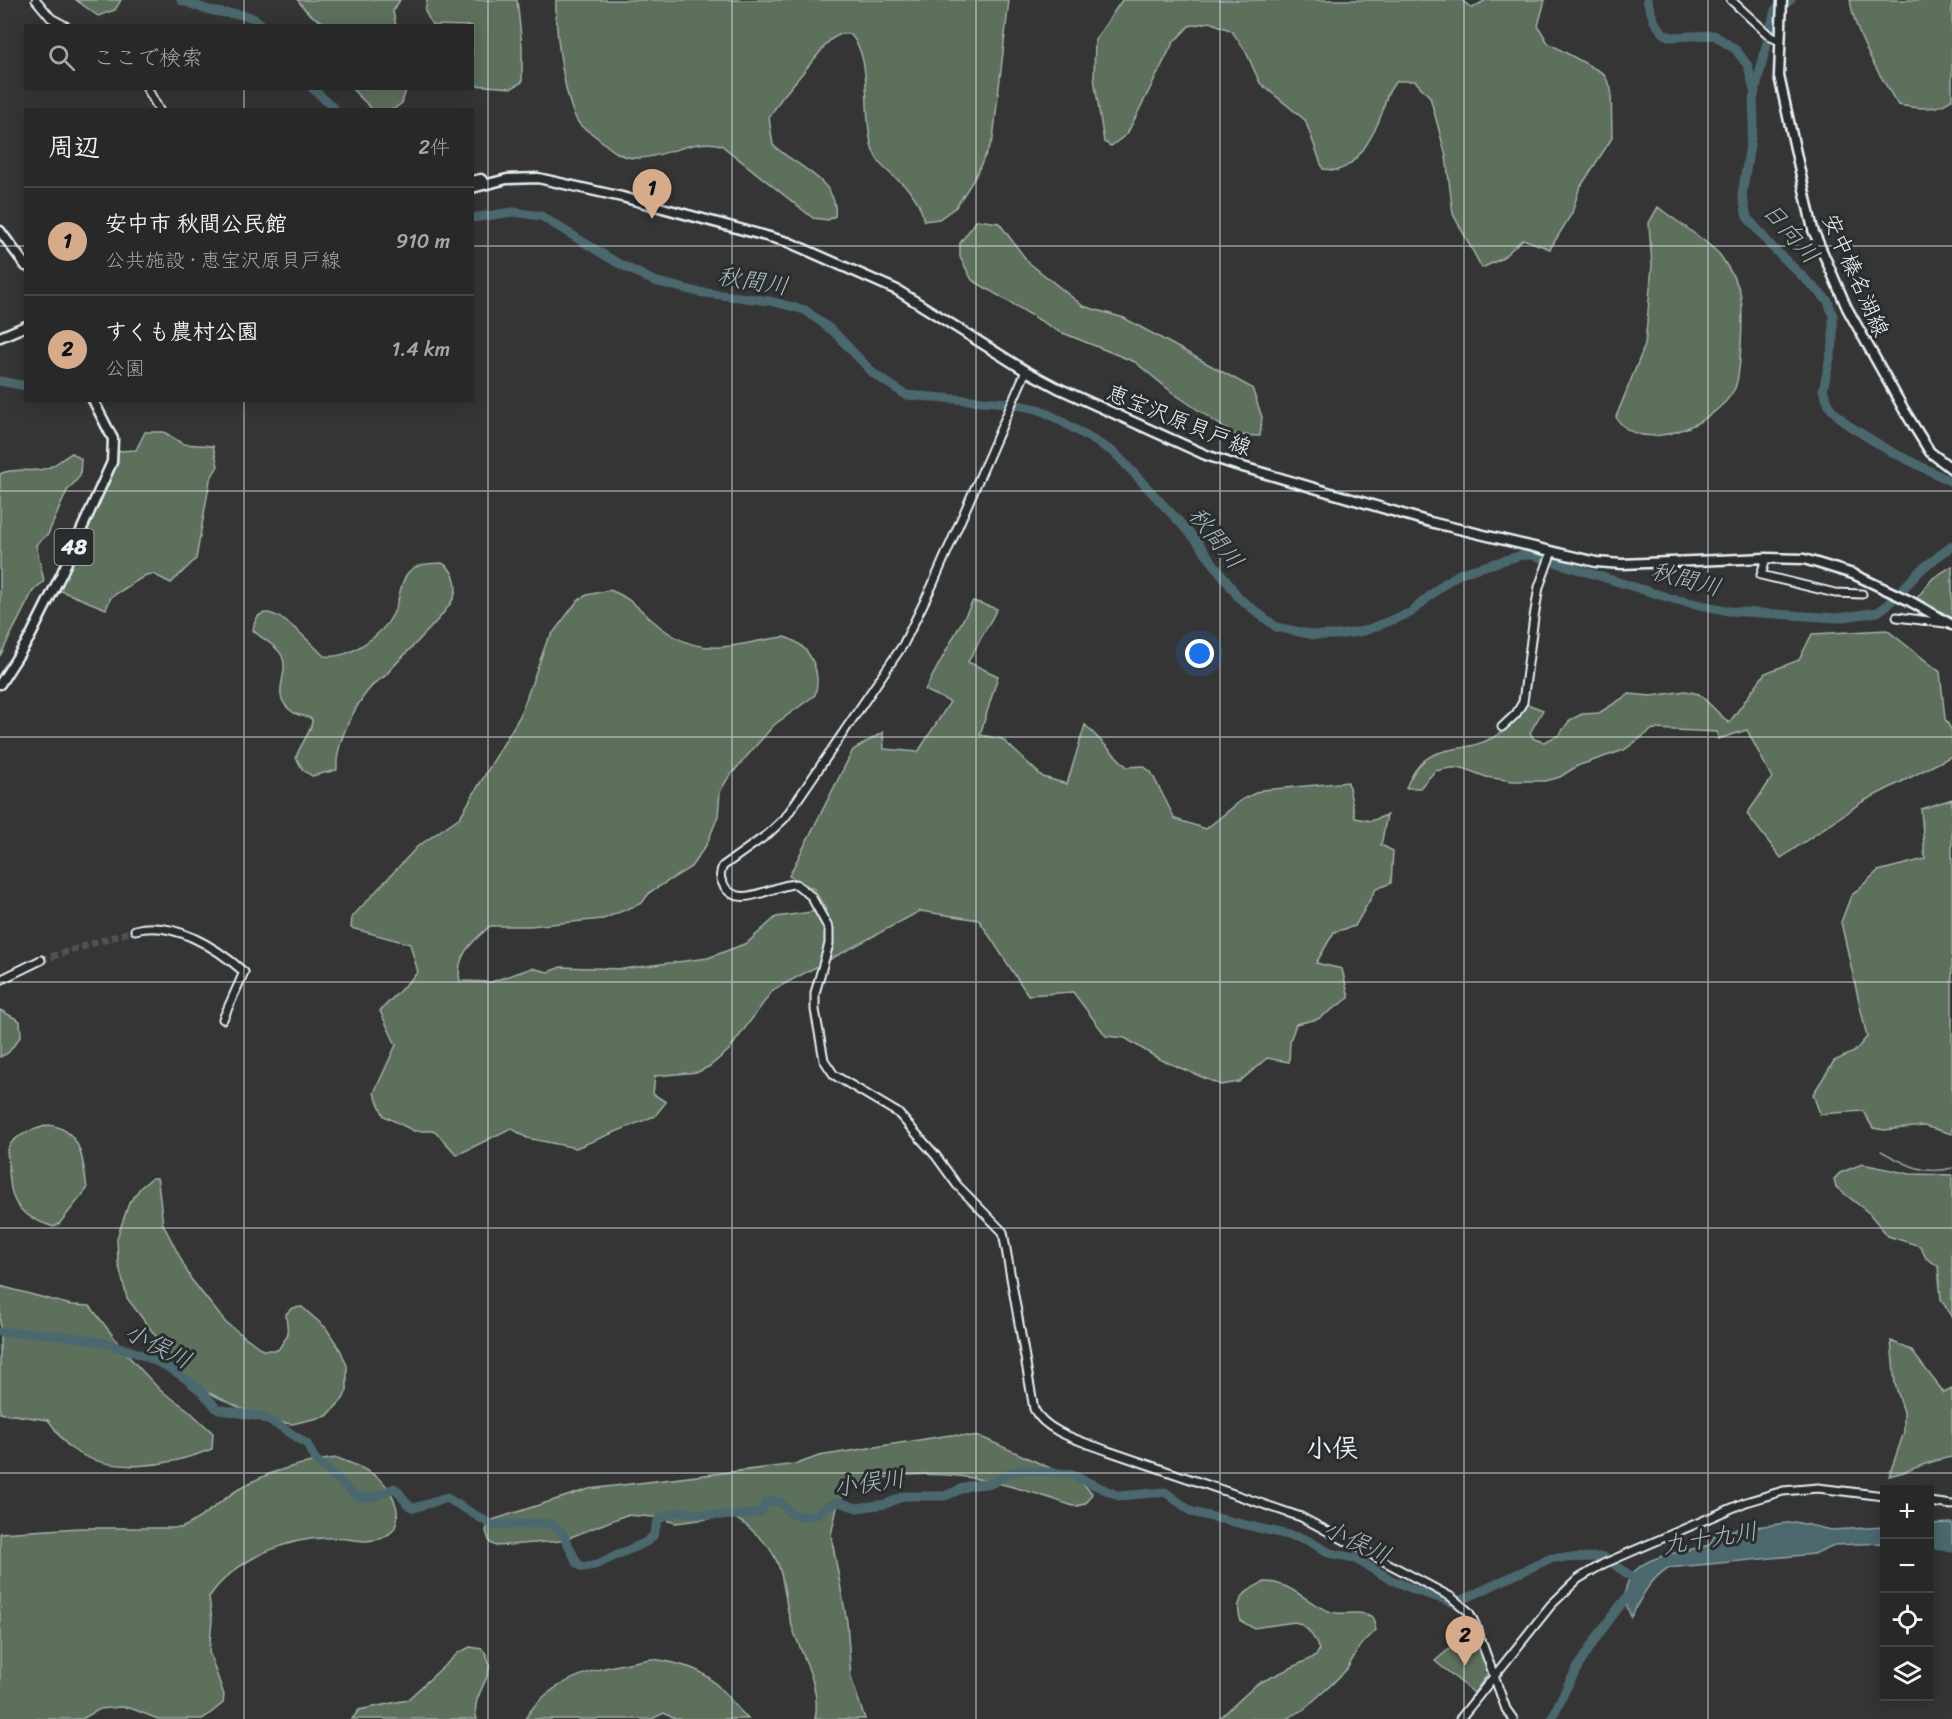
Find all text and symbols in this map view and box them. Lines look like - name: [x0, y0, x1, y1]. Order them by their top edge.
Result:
- search box: [24, 24, 474, 90]
- text: ここで検索: [93, 38, 203, 77]
- icon: search: [45, 41, 78, 74]
- text: 周辺: [48, 124, 100, 170]
- text: 2件: [418, 130, 450, 165]
- pin: 1: [632, 170, 672, 219]
- water label: 日向川: [1752, 192, 1830, 274]
- text: 安中市 秋間公民館: [105, 204, 287, 243]
- street label: 安中榛名湖線: [1811, 207, 1901, 343]
- text: 1: [63, 224, 72, 259]
- text: 910 m: [396, 224, 450, 259]
- text: 公共施設 · 恵宝沢原貝戸線: [105, 243, 341, 278]
- water label: 秋間川: [714, 255, 792, 307]
- text: すくも農村公園: [105, 312, 259, 351]
- text: 2: [62, 332, 73, 367]
- text: 1.4 km: [392, 332, 450, 367]
- text: 公園: [105, 351, 145, 386]
- street label: 恵宝沢原貝戸線: [1100, 373, 1258, 467]
- water label: 秋間川: [1177, 497, 1255, 579]
- road number: 48: [54, 529, 94, 565]
- water label: 秋間川: [1646, 549, 1726, 609]
- your location: [1185, 639, 1214, 668]
- water label: 小俣川: [116, 1311, 200, 1381]
- district label: 小俣: [1306, 1425, 1358, 1471]
- water label: 小俣川: [830, 1457, 908, 1509]
- map controls: [1880, 1485, 1934, 1701]
- button: +: [1880, 1485, 1934, 1539]
- water label: 小俣川: [1315, 1508, 1399, 1576]
- water label: 九十九川: [1659, 1510, 1761, 1566]
- button: −: [1880, 1539, 1934, 1593]
- button: locate: [1880, 1593, 1934, 1647]
- pin: 2: [1446, 1616, 1484, 1666]
- button: layers: [1880, 1647, 1934, 1701]

